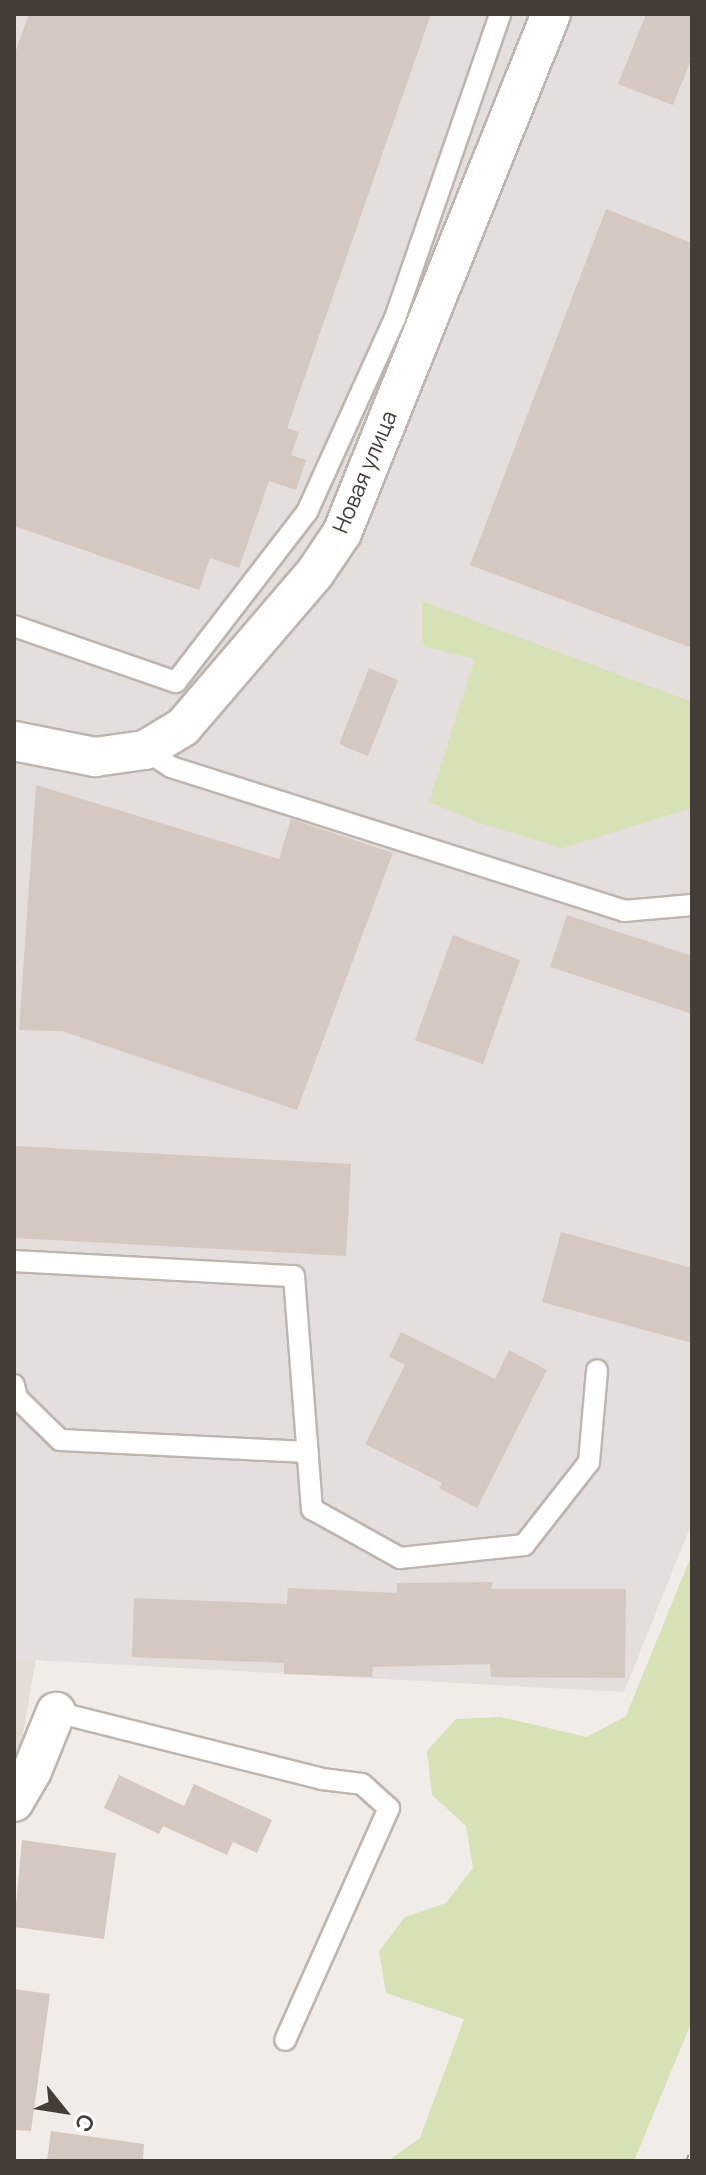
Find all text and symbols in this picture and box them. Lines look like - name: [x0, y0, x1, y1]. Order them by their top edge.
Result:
- street label: Новая улица: [327, 407, 403, 537]
- north arrow: [24, 2071, 104, 2151]
- text: С: [68, 2108, 102, 2138]

